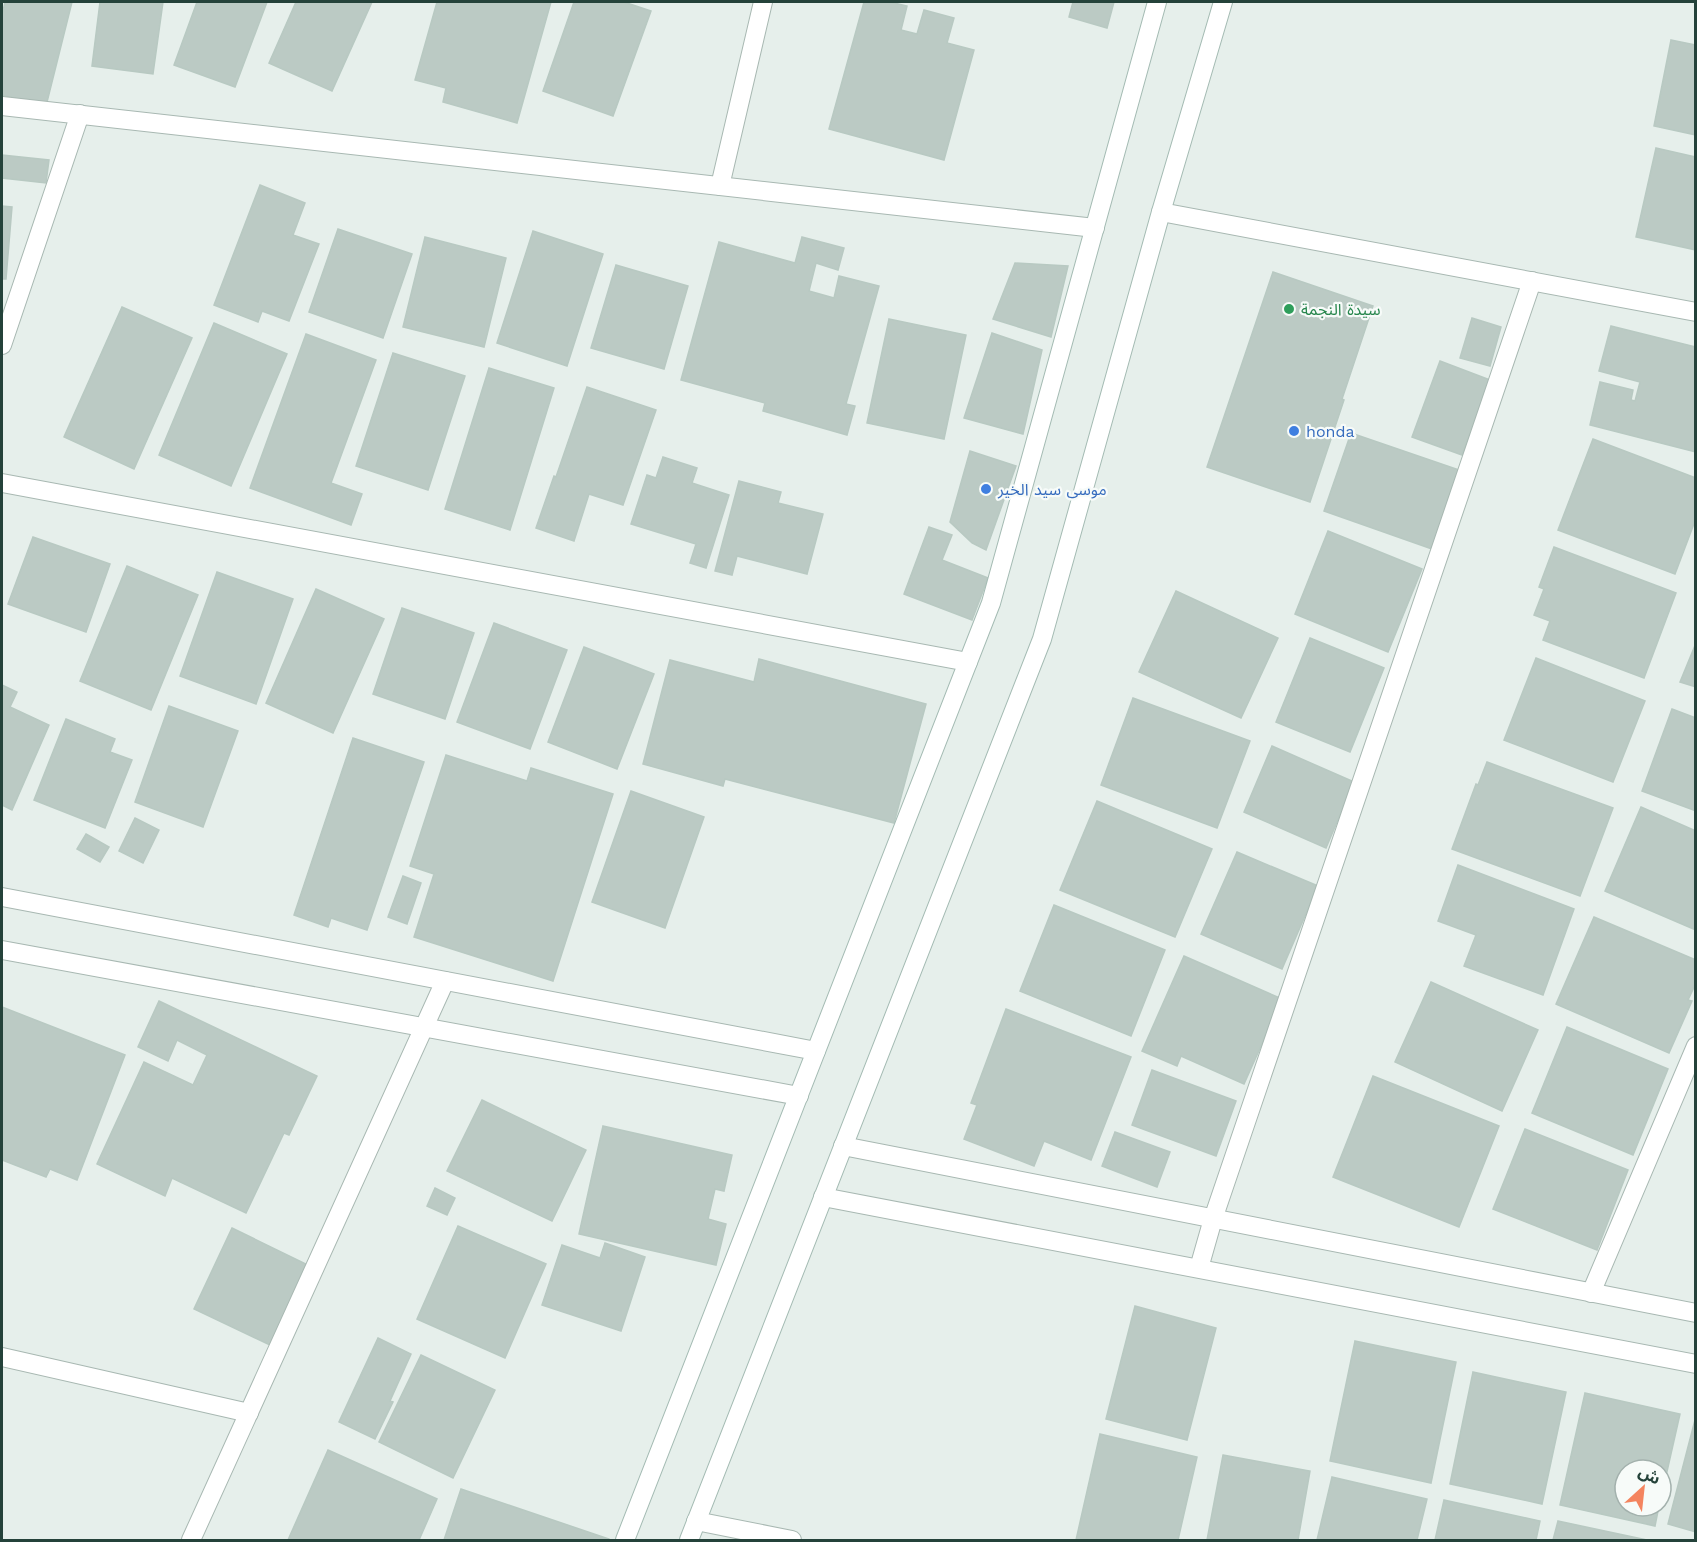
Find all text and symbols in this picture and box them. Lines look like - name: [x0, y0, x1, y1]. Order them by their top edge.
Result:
- place label: سيدة النجمة: [1301, 300, 1381, 319]
- marker: سيدة النجمة: [1282, 302, 1296, 316]
- place label: honda: [1306, 422, 1355, 441]
- marker: honda: [1287, 424, 1301, 438]
- place label: موسى سيد الخير: [997, 480, 1107, 499]
- marker: موسى سيد الخير: [979, 482, 993, 496]
- north arrow: [1613, 1458, 1673, 1518]
- text: ش: [1636, 1462, 1664, 1489]

